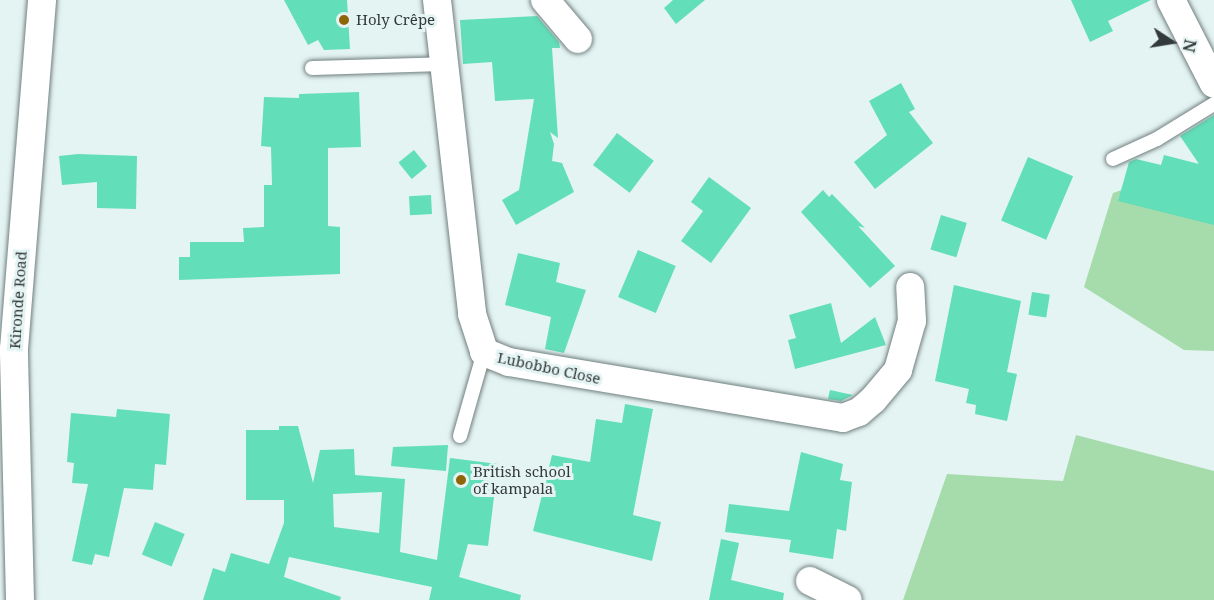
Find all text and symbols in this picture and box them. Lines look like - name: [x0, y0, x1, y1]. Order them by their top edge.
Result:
- place label: Holy Crêpe: [356, 11, 435, 29]
- north arrow: [1142, 12, 1202, 72]
- marker: Holy Crêpe: [337, 13, 351, 27]
- text: N: [1178, 37, 1202, 54]
- street label: Kironde Road: [6, 251, 30, 349]
- street label: Lubobbo Close: [496, 348, 602, 388]
- place label: British school of kampala: [473, 462, 571, 497]
- marker: British school of kampala: [454, 473, 468, 487]

